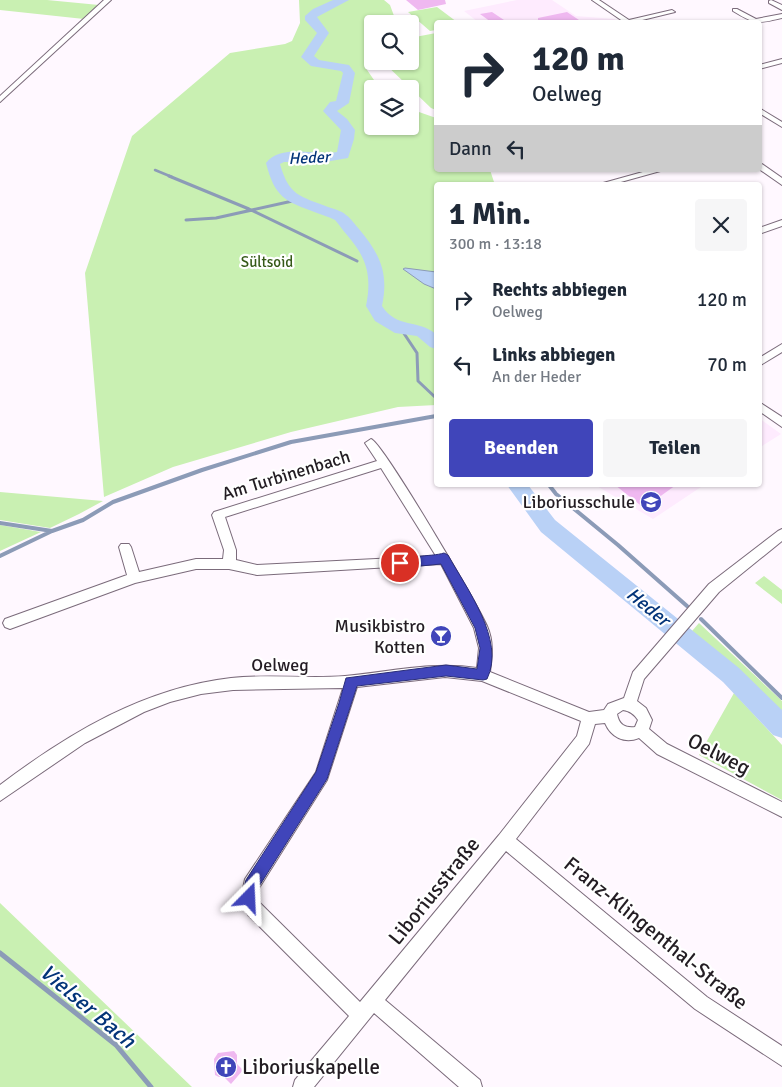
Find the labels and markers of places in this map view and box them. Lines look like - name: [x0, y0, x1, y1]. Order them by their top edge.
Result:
- school or university icon: Liboriusschule: [639, 490, 663, 514]
- place label: Liboriusschule: [523, 491, 635, 513]
- pin: [379, 542, 421, 584]
- place label: Musikbistro Kotten: [335, 615, 425, 658]
- bar icon: Musikbistro Kotten: [429, 624, 453, 648]
- place label: Liboriuskapelle: [242, 1054, 380, 1080]
- church icon: Liboriuskapelle: [214, 1055, 238, 1079]

